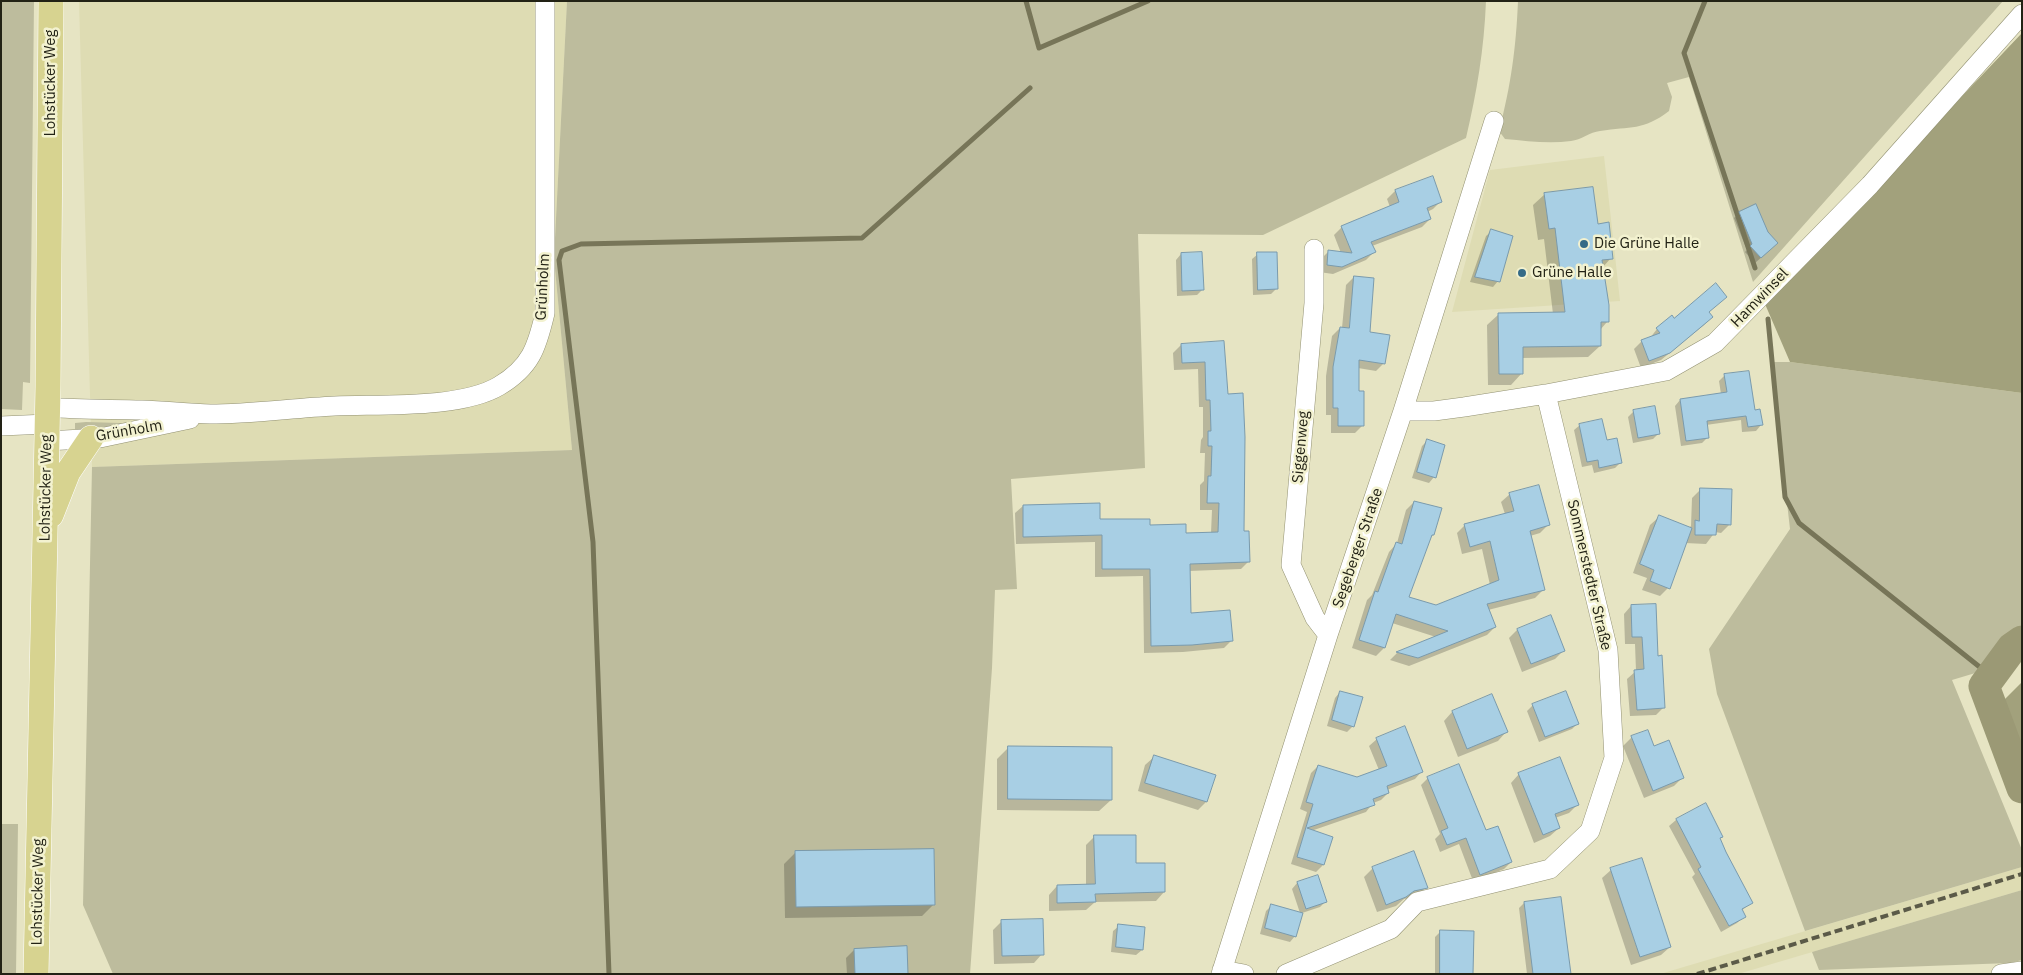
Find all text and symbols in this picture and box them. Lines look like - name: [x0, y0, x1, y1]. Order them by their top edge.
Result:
- street label: Lohstücker Weg: [42, 29, 60, 137]
- place label: Die Grüne Halle: [1594, 235, 1699, 253]
- marker: Die Grüne Halle: [1578, 238, 1590, 250]
- street label: Grünholm: [532, 253, 554, 321]
- place label: Grüne Halle: [1532, 264, 1612, 282]
- street label: Hamwinsel: [1727, 265, 1793, 331]
- marker: Grüne Halle: [1516, 267, 1528, 279]
- street label: Siggenweg: [1289, 410, 1313, 484]
- street label: Grünholm: [94, 416, 164, 446]
- street label: Lohstücker Weg: [36, 434, 56, 542]
- street label: Segeberger Straße: [1329, 486, 1387, 610]
- street label: Sommerstedter Straße: [1563, 498, 1615, 652]
- street label: Lohstücker Weg: [28, 838, 48, 946]

